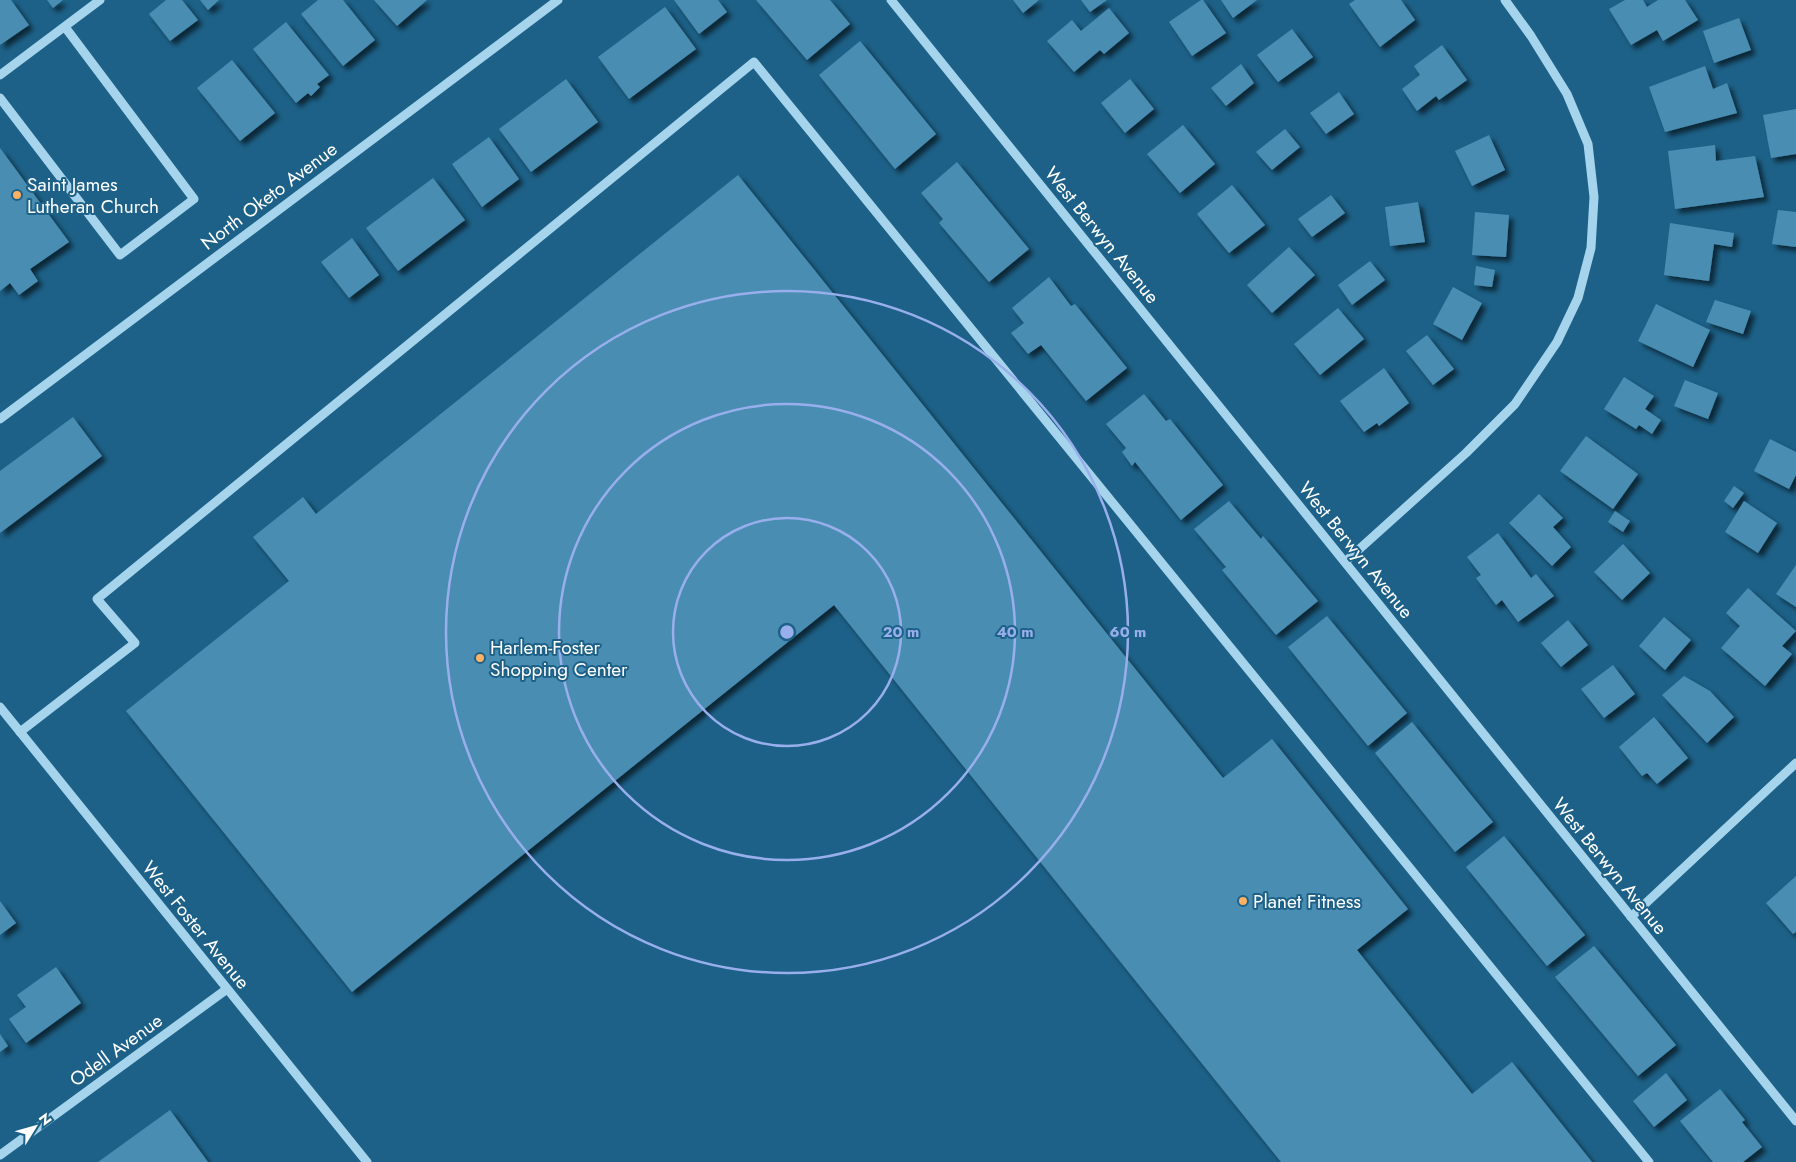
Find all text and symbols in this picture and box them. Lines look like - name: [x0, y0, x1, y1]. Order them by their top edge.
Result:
- street label: North Oketo Avenue: [195, 136, 343, 256]
- street label: West Berwyn Avenue: [1038, 161, 1166, 309]
- place label: Saint James Lutheran Church: [27, 171, 159, 220]
- marker: Saint James Lutheran Church: [11, 189, 23, 201]
- street label: West Berwyn Avenue: [1292, 476, 1420, 624]
- text: 20 m: [883, 621, 919, 643]
- text: 40 m: [996, 621, 1034, 643]
- text: 60 m: [1110, 621, 1146, 643]
- centre of rings: [778, 623, 796, 641]
- place label: Harlem-Foster Shopping Center: [490, 634, 628, 683]
- marker: Harlem-Foster Shopping Center: [474, 652, 486, 664]
- street label: West Berwyn Avenue: [1546, 792, 1674, 940]
- street label: West Foster Avenue: [136, 855, 256, 995]
- place label: Planet Fitness: [1253, 888, 1361, 915]
- marker: Planet Fitness: [1237, 895, 1249, 907]
- street label: Odell Avenue: [64, 1007, 168, 1093]
- north arrow: [10, 1102, 60, 1152]
- text: N: [34, 1109, 57, 1130]

